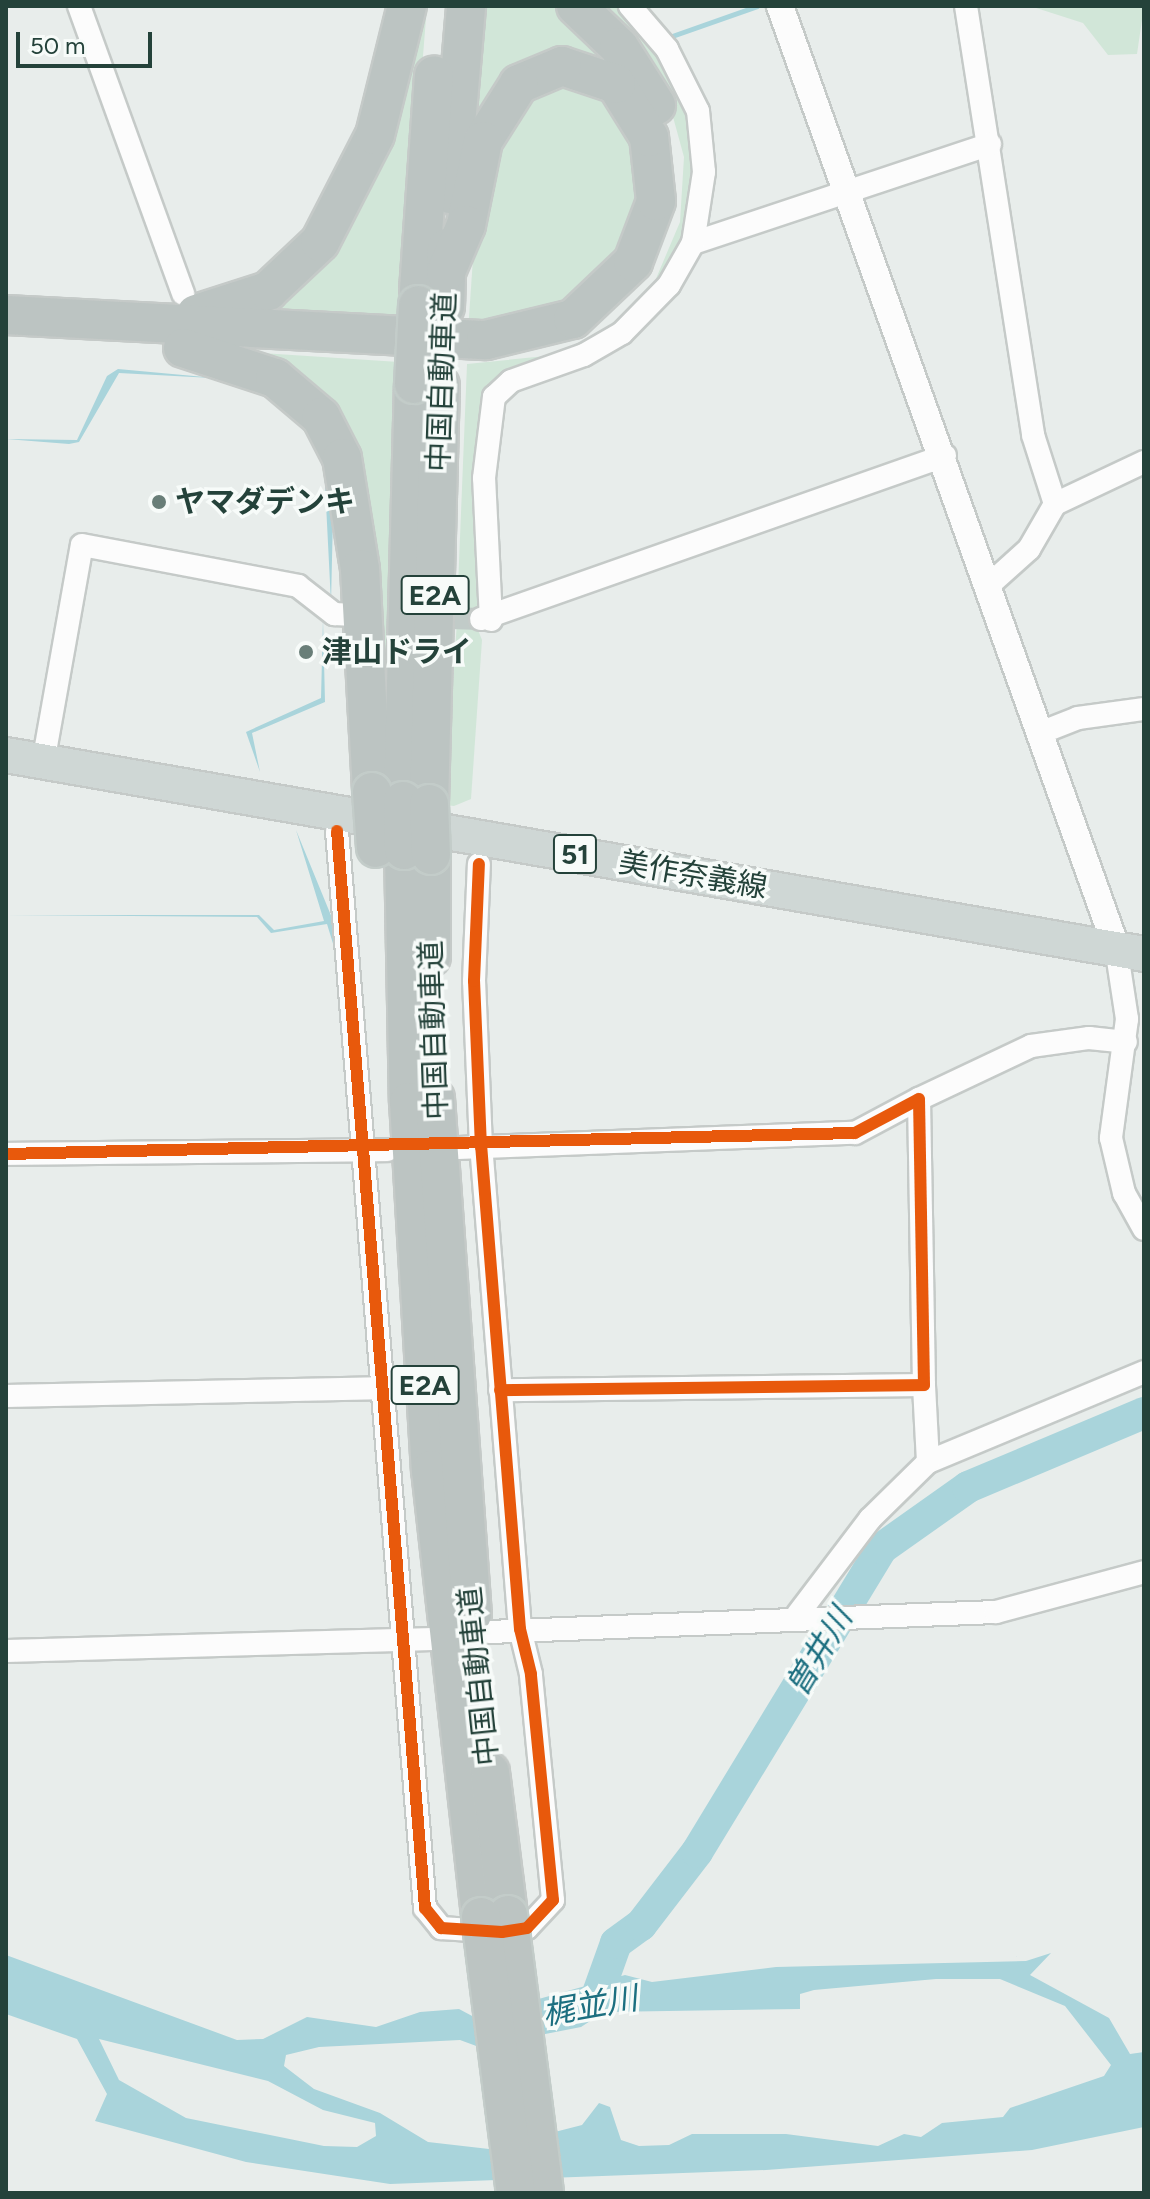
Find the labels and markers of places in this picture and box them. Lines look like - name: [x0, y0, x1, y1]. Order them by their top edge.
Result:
- place label: ヤマダデンキ: [175, 484, 355, 520]
- marker: ヤマダデンキ: [150, 493, 168, 511]
- place label: 津山ドライ: [322, 634, 472, 670]
- marker: 津山ドライ: [297, 643, 315, 661]

